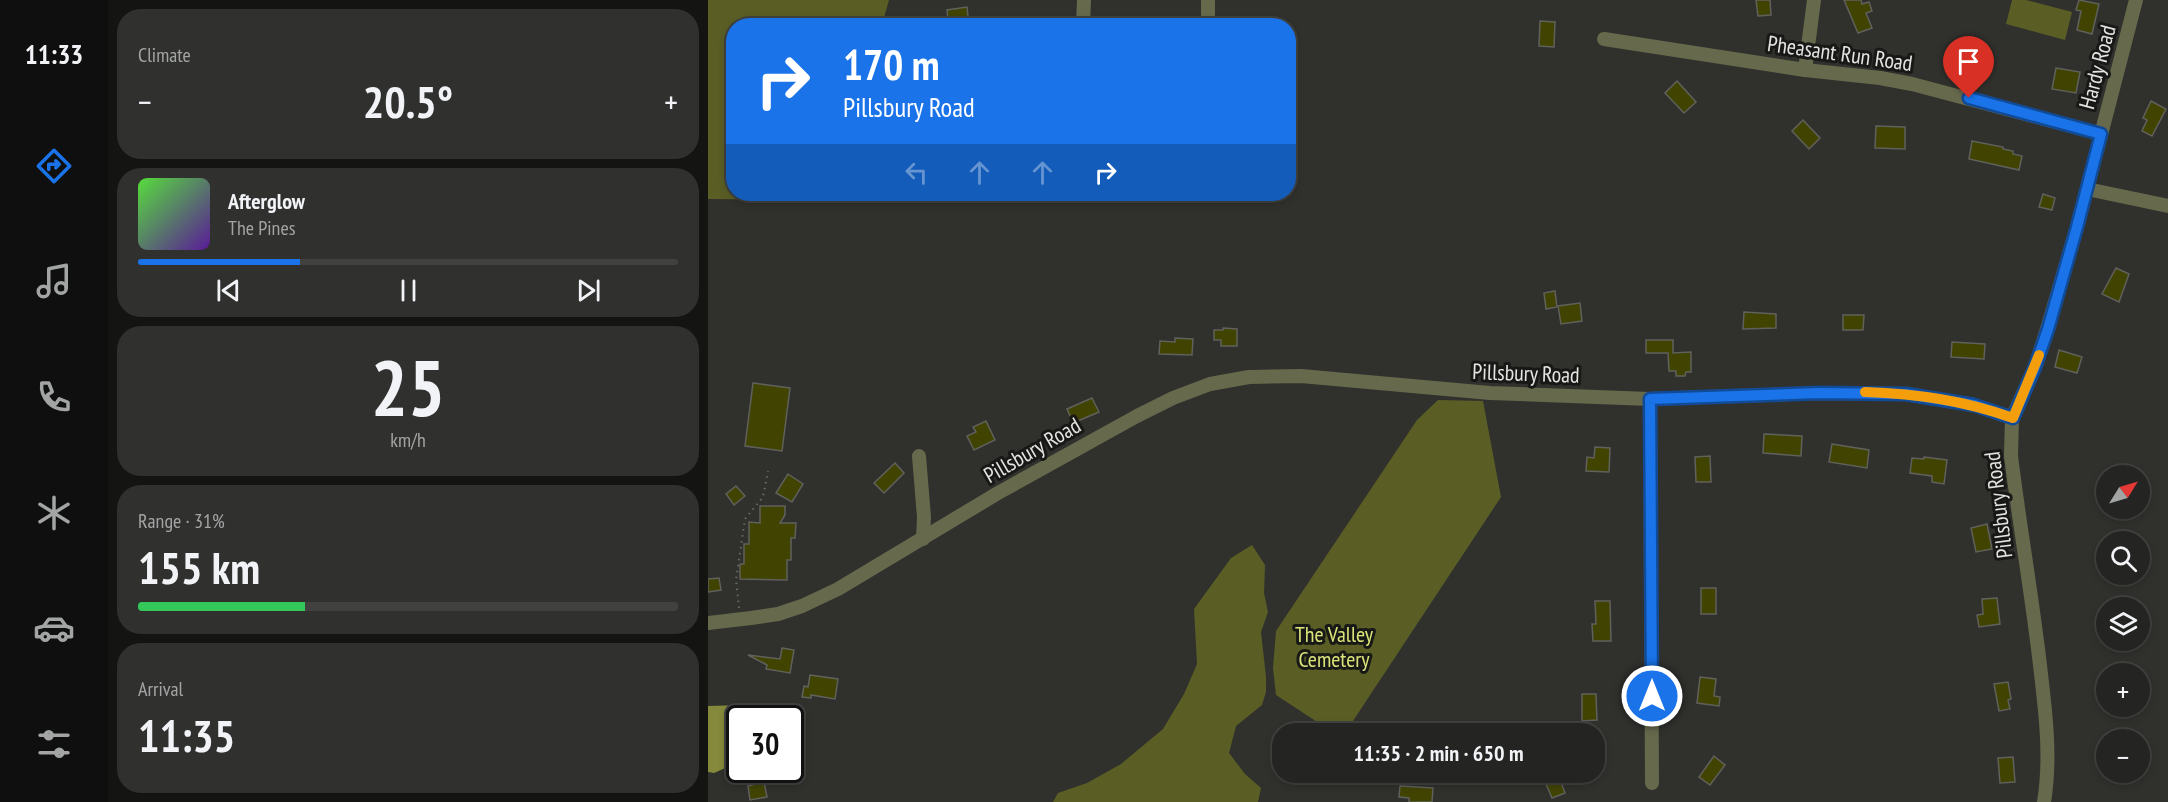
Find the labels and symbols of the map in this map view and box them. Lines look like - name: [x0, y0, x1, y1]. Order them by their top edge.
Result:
- street label: Hardy Road: [2072, 22, 2122, 112]
- street label: Pheasant Run Road: [1766, 29, 1914, 77]
- pin: [1943, 36, 1994, 98]
- street label: Pillsbury Road: [1472, 357, 1580, 389]
- street label: Pillsbury Road: [979, 411, 1085, 489]
- street label: Pillsbury Road: [1978, 450, 2018, 560]
- north arrow: [2096, 465, 2150, 519]
- park label: The Valley Cemetery: [1295, 620, 1374, 673]
- position arrow: [1620, 664, 1684, 728]
- speed limit sign: 30: [726, 705, 804, 783]

